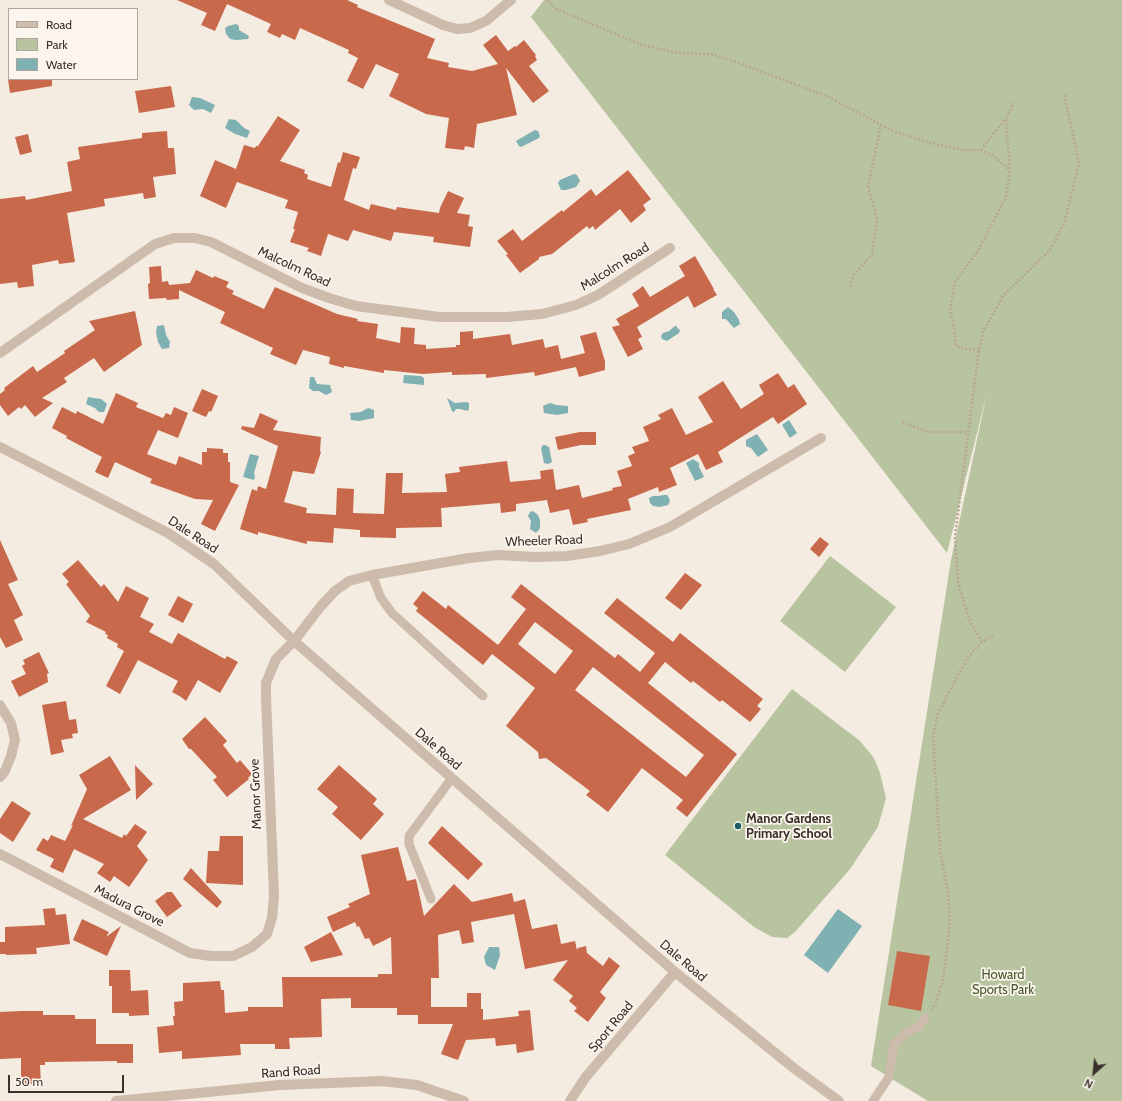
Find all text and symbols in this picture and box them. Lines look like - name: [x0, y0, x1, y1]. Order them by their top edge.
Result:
- legend: [8, 8, 138, 80]
- text: Road: [46, 17, 72, 32]
- text: Park: [46, 37, 68, 52]
- text: Water: [46, 57, 76, 72]
- street label: Malcolm Road: [578, 240, 652, 294]
- street label: Malcolm Road: [255, 243, 333, 291]
- street label: Dale Road: [165, 513, 221, 557]
- street label: Wheeler Road: [505, 532, 583, 550]
- street label: Dale Road: [412, 725, 464, 773]
- street label: Manor Grove: [247, 758, 265, 830]
- place label: Manor Gardens Primary School: [746, 811, 832, 842]
- marker: Manor Gardens Primary School: [733, 821, 743, 831]
- street label: Madura Grove: [91, 882, 167, 930]
- street label: Dale Road: [656, 937, 710, 985]
- park label: Howard Sports Park: [972, 967, 1034, 998]
- street label: Sport Road: [585, 998, 637, 1056]
- north arrow: [1074, 1053, 1114, 1093]
- street label: Rand Road: [261, 1062, 321, 1082]
- scale bar: [10, 1067, 126, 1093]
- text: 50 m: [15, 1074, 43, 1089]
- text: N: [1082, 1076, 1095, 1092]

